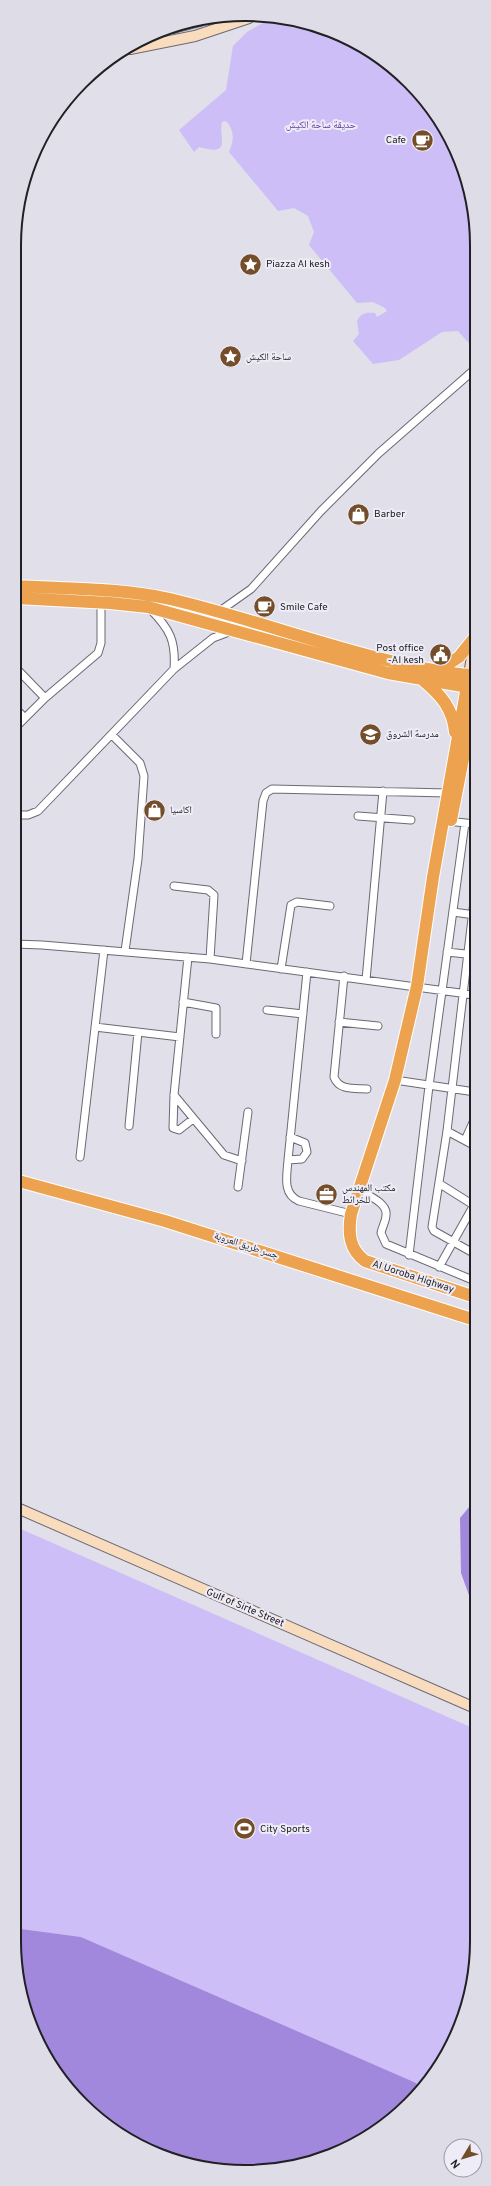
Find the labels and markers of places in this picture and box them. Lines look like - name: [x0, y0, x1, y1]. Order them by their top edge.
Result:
- cafe icon: Cafe: [409, 127, 435, 153]
- place label: Cafe: [386, 134, 406, 147]
- place icon: Piazza Al kesh: [237, 251, 263, 277]
- place label: Piazza Al kesh: [266, 258, 330, 271]
- place icon: ساحة الكيش: [218, 344, 244, 370]
- place label: ساحة الكيش: [246, 351, 292, 364]
- shop icon: Barber: [345, 501, 371, 527]
- place label: Barber: [374, 508, 405, 521]
- cafe icon: Smile Cafe: [252, 594, 278, 620]
- place label: Smile Cafe: [280, 601, 328, 614]
- public building icon: Post office -Al kesh: [427, 641, 453, 667]
- place label: Post office -Al kesh: [376, 642, 424, 667]
- school or university icon: مدرسة الشروق: [357, 721, 383, 747]
- place label: مدرسة الشروق: [386, 728, 439, 741]
- shop icon: اكاسيا: [142, 797, 168, 823]
- place label: اكاسيا: [170, 804, 192, 817]
- office icon: مكتب المهندس للخرائط: [313, 1181, 339, 1207]
- place label: مكتب المهندس للخرائط: [342, 1182, 396, 1207]
- sports icon: City Sports: [232, 1816, 258, 1842]
- place label: City Sports: [260, 1823, 310, 1836]

